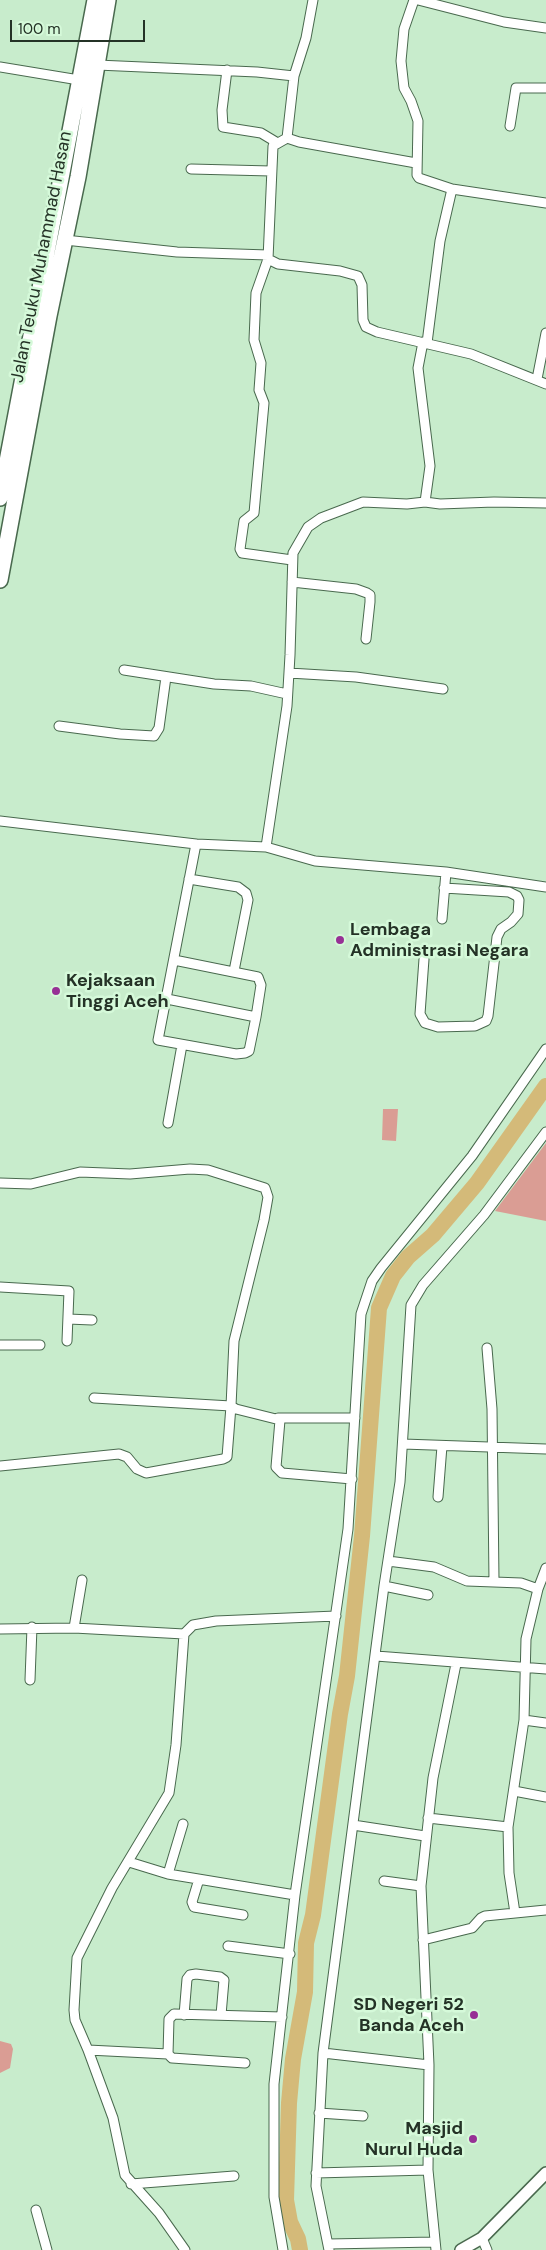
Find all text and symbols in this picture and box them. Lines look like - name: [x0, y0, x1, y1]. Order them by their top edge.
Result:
- scale bar: [12, 10, 148, 42]
- text: 100 m: [18, 19, 61, 39]
- street label: Jalan Teuku Muhammad Hasan: [7, 129, 77, 385]
- place label: Lembaga Administrasi Negara: [350, 919, 529, 962]
- marker: Lembaga Administrasi Negara: [334, 934, 346, 946]
- place label: Kejaksaan Tinggi Aceh: [66, 970, 169, 1012]
- marker: Kejaksaan Tinggi Aceh: [50, 985, 62, 997]
- place label: SD Negeri 52 Banda Aceh: [353, 1994, 464, 2036]
- marker: SD Negeri 52 Banda Aceh: [468, 2009, 480, 2021]
- place label: Masjid Nurul Huda: [365, 2118, 463, 2160]
- marker: Masjid Nurul Huda: [467, 2133, 479, 2145]

